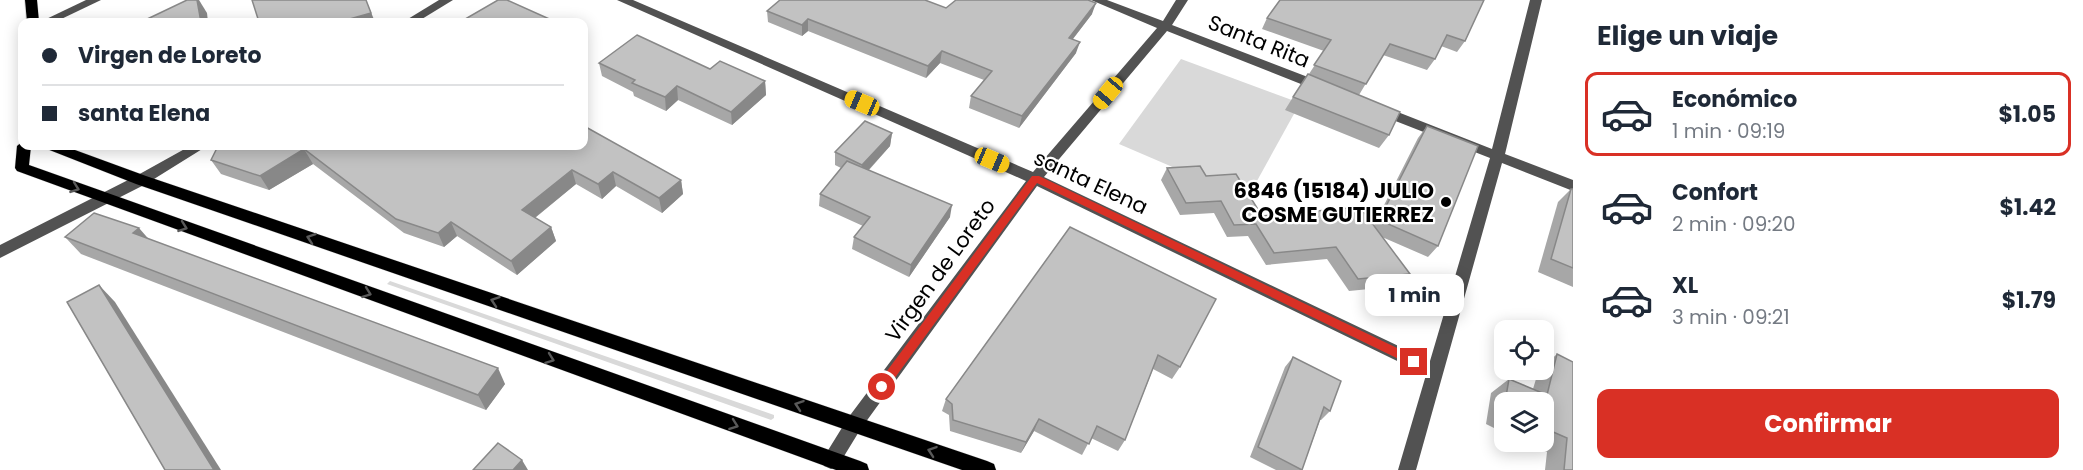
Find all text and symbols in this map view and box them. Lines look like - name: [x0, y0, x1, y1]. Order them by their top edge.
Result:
- street label: Santa Rita: [1204, 7, 1314, 75]
- text: Elige un viaje: [1597, 17, 1778, 54]
- text: Virgen de Loreto: [78, 40, 262, 71]
- car: [1090, 73, 1126, 113]
- text: Económico: [1672, 84, 1797, 115]
- icon: car: [1600, 87, 1654, 141]
- car: [842, 88, 882, 118]
- text: santa Elena: [78, 98, 210, 129]
- text: $1.05: [1998, 99, 2056, 130]
- text: 1 min · 09:19: [1672, 117, 1785, 145]
- street label: santa Elena: [1029, 143, 1153, 221]
- car: [972, 145, 1012, 175]
- place label: 6846 (15184) JULIO COSME GUTIERREZ: [1234, 176, 1434, 229]
- text: Confort: [1672, 177, 1758, 208]
- icon: car: [1600, 180, 1654, 234]
- one-way arrow: [69, 181, 80, 193]
- street label: Virgen de Loreto: [878, 192, 1002, 348]
- text: $1.42: [2000, 192, 2056, 223]
- marker: 6846 (15184) JULIO COSME GUTIERREZ: [1439, 195, 1453, 209]
- text: 2 min · 09:20: [1672, 210, 1796, 238]
- one-way arrow: [178, 220, 188, 233]
- one-way arrow: [306, 233, 317, 246]
- text: XL: [1672, 270, 1698, 301]
- icon: car: [1600, 273, 1654, 327]
- callout: 1 min: [1364, 275, 1464, 317]
- text: 1 min: [1388, 281, 1441, 309]
- text: $1.79: [2002, 285, 2056, 316]
- one-way arrow: [361, 286, 372, 298]
- one-way arrow: [490, 296, 501, 309]
- text: 3 min · 09:21: [1672, 303, 1790, 331]
- map controls: [1494, 320, 1554, 452]
- button: locate: [1494, 320, 1554, 380]
- route end: [1400, 348, 1427, 375]
- one-way arrow: [545, 351, 555, 364]
- route start: [868, 373, 895, 400]
- button: Confirmar: [1597, 389, 2059, 458]
- button: layers: [1494, 392, 1554, 452]
- one-way arrow: [794, 400, 805, 413]
- one-way arrow: [728, 417, 739, 430]
- one-way arrow: [927, 446, 938, 458]

